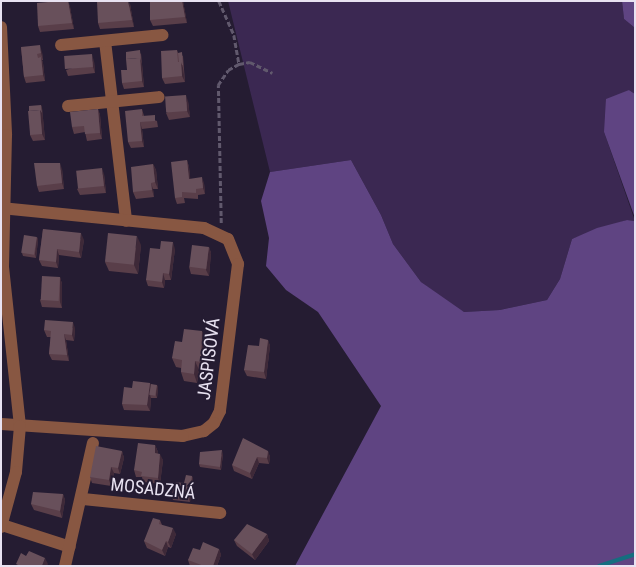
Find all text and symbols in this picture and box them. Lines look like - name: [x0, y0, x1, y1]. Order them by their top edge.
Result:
- street label: JASPISOVÁ: [193, 317, 225, 401]
- street label: MOSADZNÁ: [109, 474, 197, 504]

